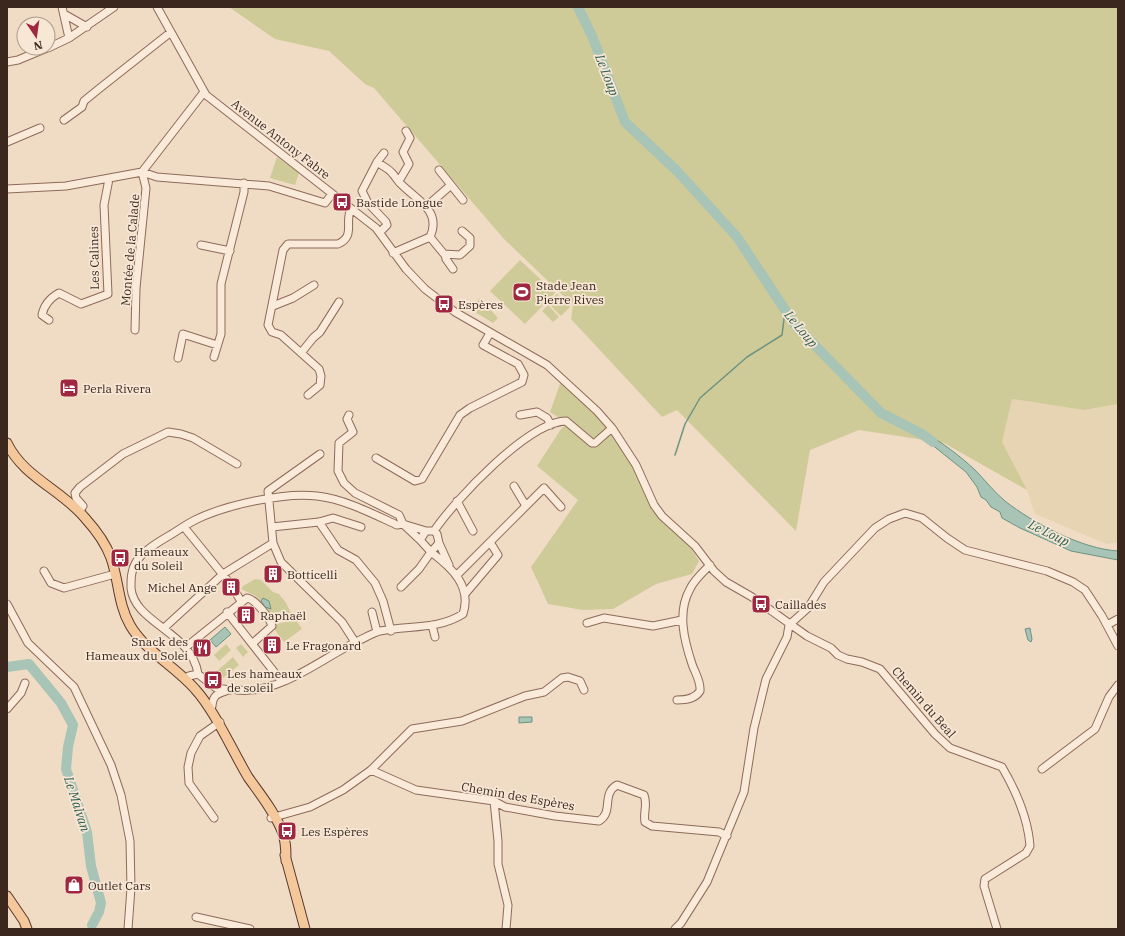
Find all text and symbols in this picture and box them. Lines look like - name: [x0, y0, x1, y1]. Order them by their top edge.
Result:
- north arrow: [16, 16, 56, 56]
- text: N: [32, 38, 44, 54]
- water label: Le Loup: [591, 51, 623, 98]
- street label: Avenue Antony Fabre: [229, 96, 333, 182]
- bus stop icon: Bastide Longue: [331, 191, 353, 213]
- street label: Montée de la Calade: [118, 193, 142, 307]
- place label: Bastide Longue: [356, 195, 443, 210]
- street label: Les Calines: [86, 226, 102, 290]
- place label: Stade Jean Pierre Rives: [536, 278, 604, 307]
- sports icon: Stade Jean Pierre Rives: [511, 281, 533, 303]
- bus stop icon: Espères: [433, 293, 455, 315]
- place label: Espères: [458, 297, 503, 312]
- water label: Le Loup: [780, 306, 821, 351]
- hotel icon: Perla Rivera: [58, 377, 80, 399]
- place label: Perla Rivera: [83, 381, 152, 396]
- water label: Le Loup: [1025, 515, 1072, 550]
- place label: Hameaux du Soleil: [134, 544, 189, 573]
- bus stop icon: Hameaux du Soleil: [109, 547, 131, 569]
- building icon: Botticelli: [262, 563, 284, 585]
- place label: Botticelli: [287, 567, 338, 582]
- building icon: Michel Ange: [220, 576, 242, 598]
- place label: Michel Ange: [147, 580, 217, 595]
- bus stop icon: Caillades: [750, 593, 772, 615]
- place label: Caillades: [775, 597, 826, 612]
- building icon: Raphaël: [235, 604, 257, 626]
- place label: Raphaël: [260, 608, 306, 623]
- place label: Snack des Hameaux du Solei: [85, 634, 188, 663]
- building icon: Le Fragonard: [261, 634, 283, 656]
- restaurant icon: Snack des Hameaux du Solei: [191, 637, 213, 659]
- place label: Le Fragonard: [286, 638, 361, 653]
- street label: Chemin du Beal: [889, 663, 959, 741]
- place label: Les hameaux de soleil: [227, 666, 302, 695]
- bus stop icon: Les hameaux de soleil: [202, 669, 224, 691]
- water label: Le Malvan: [60, 773, 94, 834]
- street label: Chemin des Espères: [460, 779, 576, 813]
- bus stop icon: Les Espères: [276, 820, 298, 842]
- place label: Les Espères: [301, 824, 368, 839]
- shop icon: Outlet Cars: [63, 874, 85, 896]
- place label: Outlet Cars: [88, 878, 151, 893]

